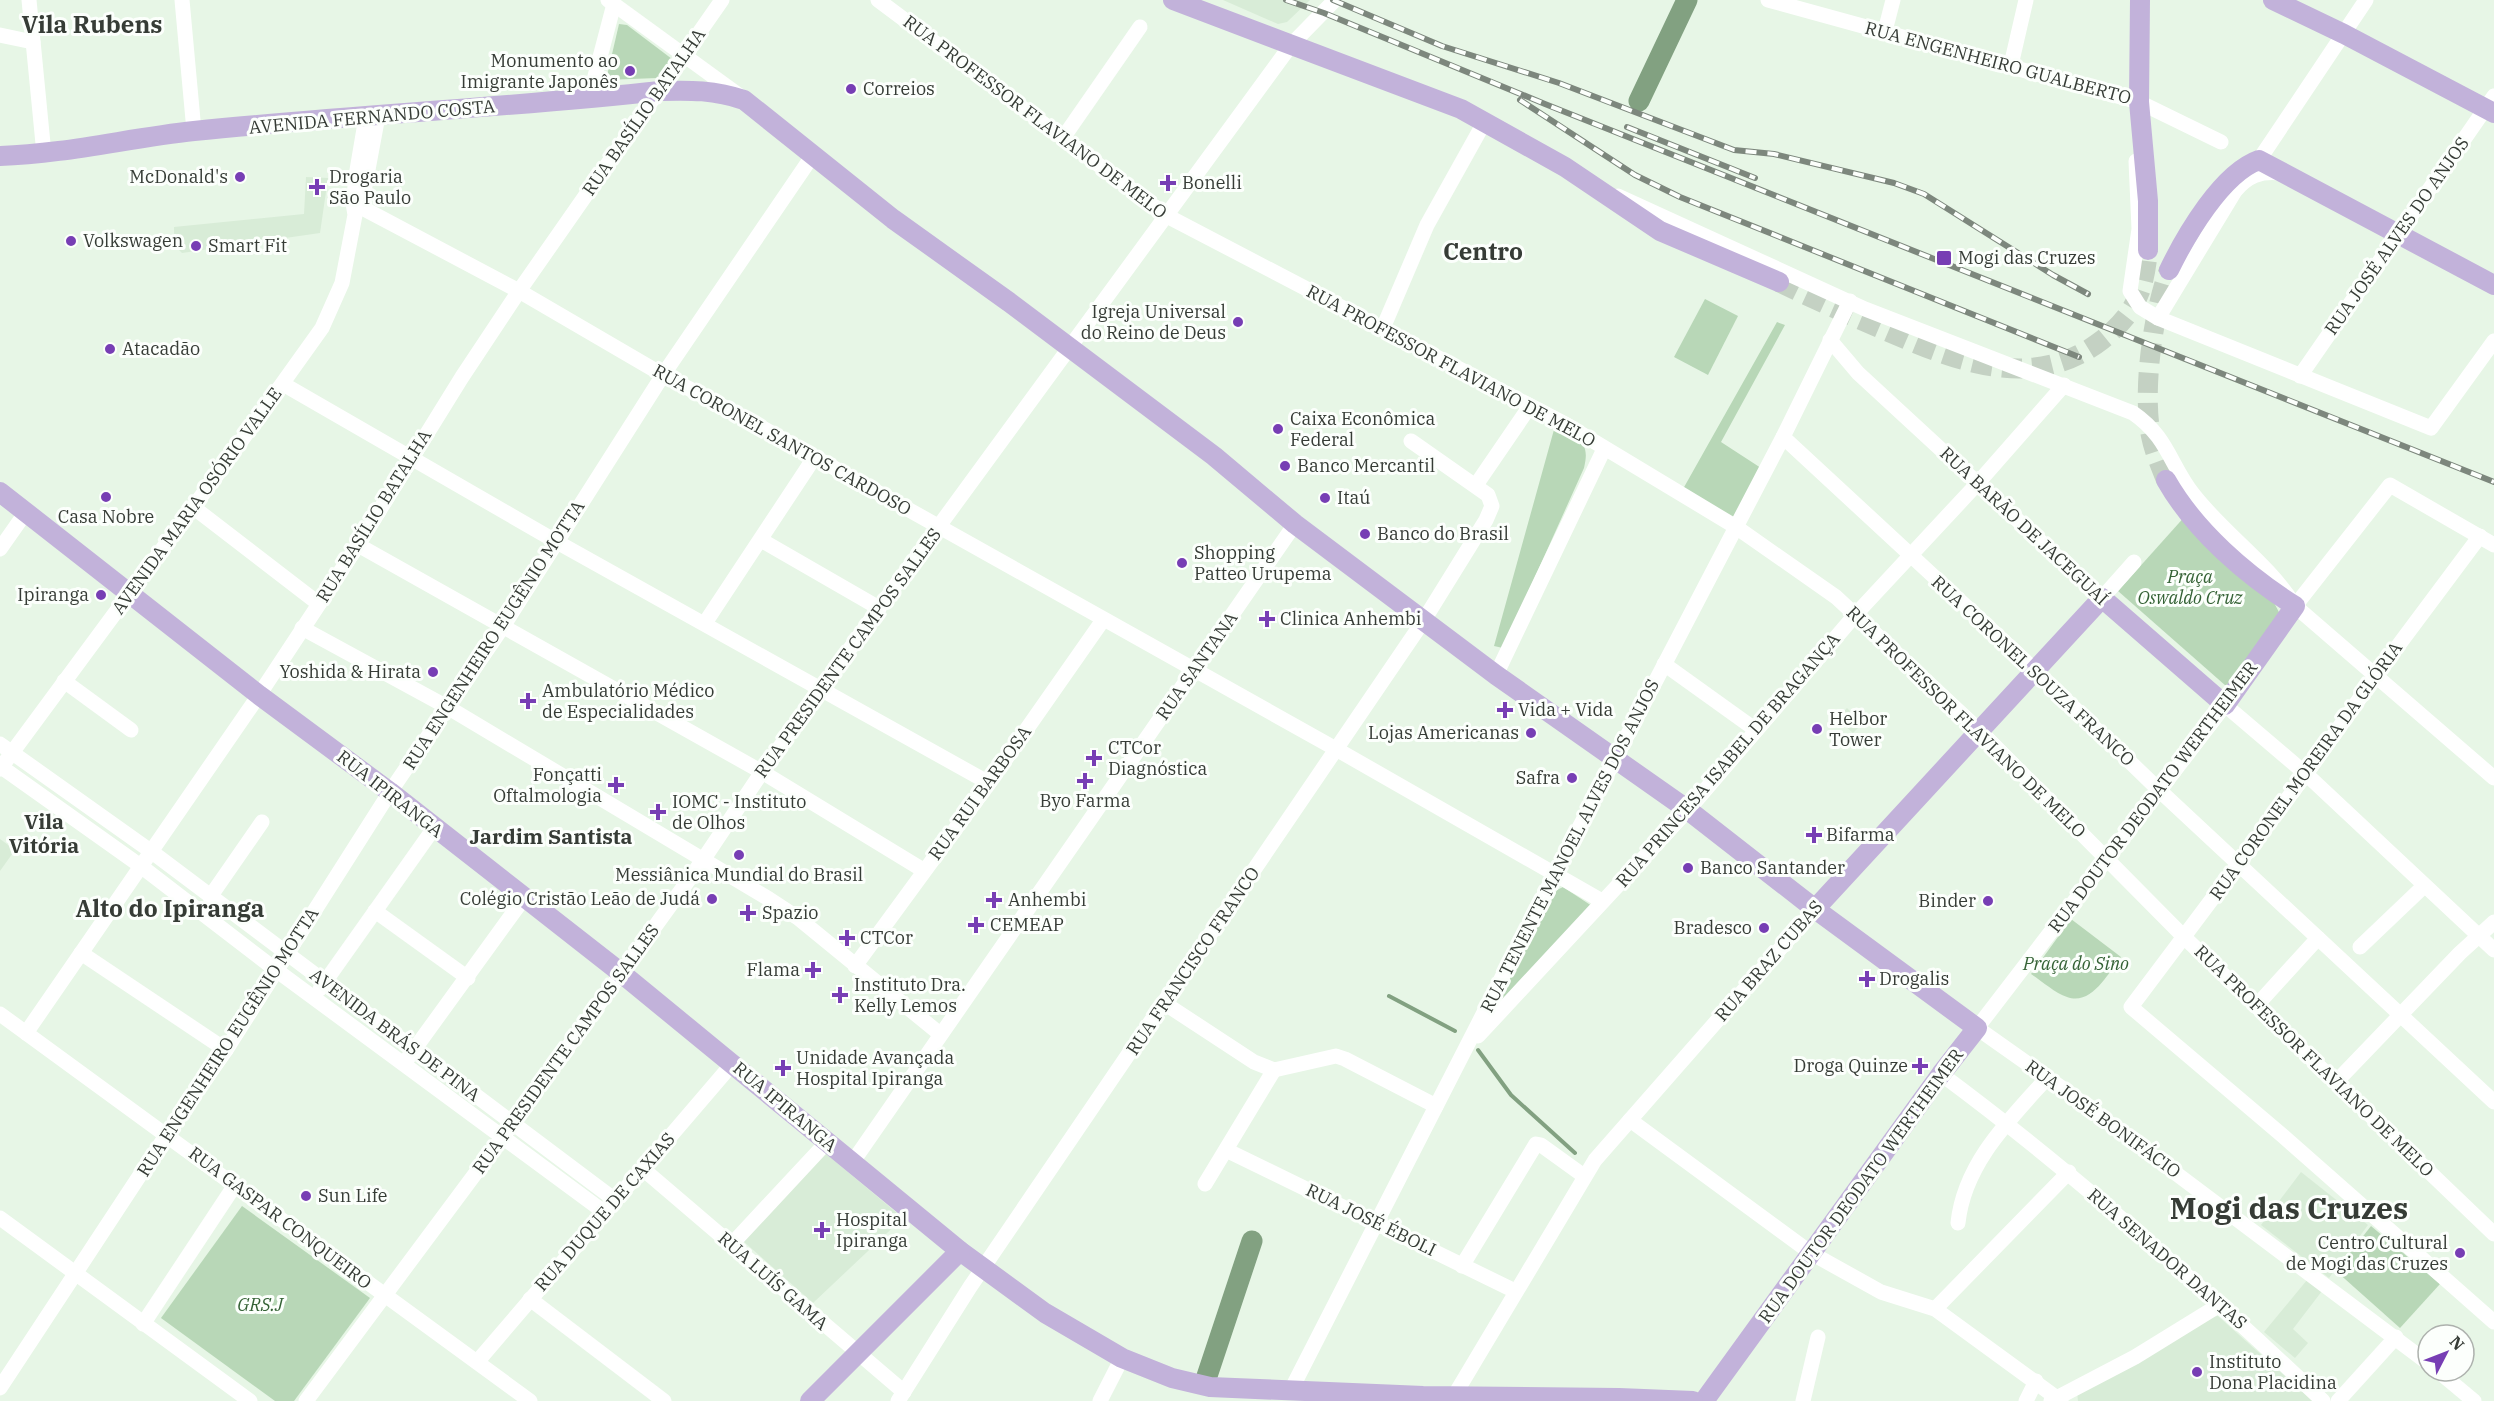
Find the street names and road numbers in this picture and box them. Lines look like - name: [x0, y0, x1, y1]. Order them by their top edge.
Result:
- street label: RUA PROFESSOR FLAVIANO DE MELO: [899, 10, 1172, 223]
- street label: RUA ENGENHEIRO GUALBERTO: [1862, 16, 2134, 109]
- street label: RUA BASÍLIO BATALHA: [577, 23, 711, 200]
- street label: AVENIDA FERNANDO COSTA: [248, 94, 497, 139]
- street label: RUA JOSÉ ALVES DO ANJOS: [2319, 132, 2474, 339]
- street label: RUA PROFESSOR FLAVIANO DE MELO: [1303, 279, 1600, 452]
- street label: RUA CORONEL SANTOS CARDOSO: [649, 359, 915, 520]
- street label: AVENIDA MARIA OSÓRIO VALLE: [106, 383, 287, 619]
- street label: RUA BASÍLIO BATALHA: [311, 425, 437, 606]
- street label: RUA BARÃO DE JACEGUAÍ: [1935, 441, 2113, 610]
- street label: RUA ENGENHEIRO EUGÊNIO MOTTA: [398, 495, 590, 774]
- street label: RUA PRESIDENTE CAMPOS SALLES: [749, 523, 946, 782]
- street label: RUA CORONEL SOUZA FRANCO: [1927, 570, 2140, 771]
- street label: RUA PROFESSOR FLAVIANO DE MELO: [1842, 601, 2091, 843]
- street label: RUA SANTANA: [1151, 606, 1243, 724]
- street label: RUA PRINCESA ISABEL DE BRAGANÇA: [1611, 627, 1845, 892]
- street label: RUA CORONEL MOREIRA DA GLÓRIA: [2204, 637, 2407, 904]
- street label: RUA DOUTOR DEODATO WERTHEIMER: [2043, 656, 2262, 937]
- street label: RUA TENENTE MANOEL ALVES DOS ANJOS: [1475, 675, 1664, 1016]
- street label: RUA RUI BARBOSA: [923, 720, 1036, 864]
- street label: RUA IPIRANGA: [333, 745, 449, 843]
- street label: RUA FRANCISCO FRANCO: [1121, 862, 1264, 1059]
- street label: RUA BRAZ CUBAS: [1710, 895, 1828, 1026]
- street label: RUA ENGENHEIRO EUGÊNIO MOTTA: [132, 902, 324, 1181]
- street label: RUA PRESIDENTE CAMPOS SALLES: [467, 919, 664, 1178]
- street label: RUA PROFESSOR FLAVIANO DE MELO: [2190, 940, 2439, 1182]
- street label: AVENIDA BRÁS DE PINA: [306, 963, 486, 1107]
- street label: RUA DOUTOR DEODATO WERTHEIMER: [1753, 1044, 1968, 1328]
- street label: RUA JOSÉ BONIFÁCIO: [2021, 1054, 2186, 1183]
- street label: RUA IPIRANGA: [729, 1056, 842, 1157]
- street label: RUA DUQUE DE CAXIAS: [529, 1128, 680, 1296]
- street label: RUA GASPAR CONQUEIRO: [184, 1141, 376, 1294]
- street label: RUA JOSÉ ÉBOLI: [1302, 1178, 1440, 1261]
- street label: RUA SENADOR DANTAS: [2083, 1183, 2252, 1334]
- street label: RUA LUÍS GAMA: [713, 1226, 834, 1335]

